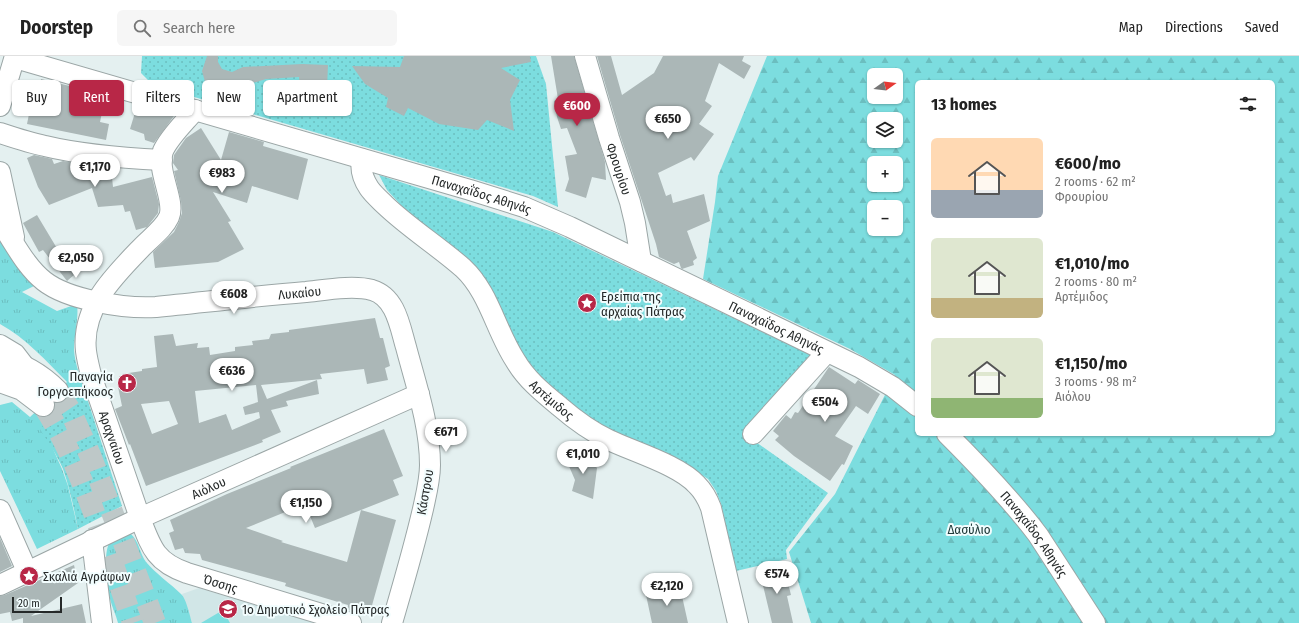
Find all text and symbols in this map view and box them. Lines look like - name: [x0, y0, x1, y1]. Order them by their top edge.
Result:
- search box: [117, 10, 397, 46]
- text: Doorstep: [20, 16, 93, 39]
- icon: search: [131, 17, 153, 39]
- text: Search here: [163, 19, 235, 37]
- text: Map: [1119, 19, 1143, 36]
- text: Directions: [1165, 19, 1223, 36]
- text: Saved: [1245, 19, 1279, 36]
- north arrow: [867, 68, 903, 104]
- map controls: [867, 68, 903, 236]
- chip: Buy: [12, 80, 61, 116]
- chip: Rent: [69, 80, 124, 116]
- chip: Filters: [132, 80, 194, 116]
- chip: New: [202, 80, 255, 116]
- chip: Apartment: [263, 80, 352, 116]
- pin: €600: [553, 93, 601, 127]
- icon: filters: [1237, 93, 1259, 115]
- text: 13 homes: [931, 94, 997, 115]
- text: €600: [563, 98, 591, 113]
- pin: €650: [644, 106, 692, 140]
- text: €650: [655, 111, 681, 126]
- button: layers: [867, 112, 903, 148]
- street label: Φρουρίου: [604, 141, 635, 197]
- text: €600/mo: [1055, 153, 1121, 174]
- pin: €1,170: [62, 154, 128, 188]
- icon: home: [963, 154, 1011, 202]
- button: +: [867, 156, 903, 192]
- text: €1,170: [79, 159, 111, 174]
- pin: €983: [198, 160, 246, 194]
- text: €983: [209, 165, 235, 180]
- street label: Παναχαΐδος Αθηνάς: [430, 172, 534, 217]
- text: 2 rooms · 62 m²: [1055, 174, 1136, 189]
- text: Φρουρίου: [1055, 189, 1108, 204]
- button: −: [867, 200, 903, 236]
- pin: €2,050: [43, 245, 109, 279]
- text: €2,050: [58, 250, 94, 265]
- text: €1,010/mo: [1055, 253, 1129, 274]
- icon: home: [963, 254, 1011, 302]
- text: 2 rooms · 80 m²: [1055, 274, 1137, 289]
- pin: €608: [210, 281, 258, 315]
- street label: Λυκαίου: [277, 283, 322, 302]
- text: €608: [220, 286, 248, 301]
- place label: Ερείπια της αρχαίας Πάτρας: [601, 289, 685, 319]
- text: Αρτέμιδος: [1055, 289, 1108, 304]
- place icon: Ερείπια της αρχαίας Πάτρας: [576, 292, 598, 314]
- street label: Παναχαΐδος Αθηνάς: [727, 298, 827, 357]
- text: €1,150/mo: [1055, 353, 1127, 374]
- icon: home: [963, 354, 1011, 402]
- pin: €636: [208, 358, 256, 392]
- text: €636: [219, 363, 245, 378]
- place label: Παναγία Γοργοεπήκοος: [38, 369, 114, 399]
- church icon: Παναγία Γοργοεπήκοος: [116, 372, 138, 394]
- text: 3 rooms · 98 m²: [1055, 374, 1137, 389]
- street label: Αρτέμιδος: [527, 377, 577, 423]
- pin: €504: [801, 389, 849, 423]
- text: Αιόλου: [1055, 389, 1091, 404]
- text: €504: [811, 394, 839, 409]
- street label: Αραχναίου: [96, 409, 129, 466]
- pin: €671: [422, 419, 470, 453]
- text: €671: [434, 424, 458, 439]
- pin: €1,010: [550, 441, 616, 475]
- text: €1,010: [566, 446, 600, 461]
- street label: Κάστρου: [414, 468, 436, 516]
- street label: Αιόλου: [189, 473, 228, 502]
- street label: Παναχαΐδος Αθηνάς: [998, 488, 1071, 580]
- pin: €1,150: [273, 490, 339, 524]
- text: €1,150: [290, 495, 322, 510]
- park label: Δασύλιο: [947, 522, 991, 537]
- pin: €574: [753, 561, 801, 595]
- place icon: Σκαλιά Αγράφων: [18, 565, 40, 587]
- text: €574: [765, 566, 789, 581]
- place label: Σκαλιά Αγράφων: [43, 569, 130, 584]
- street label: Όσσης: [201, 571, 240, 596]
- pin: €2,120: [634, 573, 700, 607]
- text: €2,120: [650, 578, 684, 593]
- scale bar: [12, 595, 62, 614]
- text: 20 m: [18, 597, 40, 610]
- school or university icon: 1ο Δημοτικό Σχολείο Πάτρας: [217, 598, 239, 620]
- place label: 1ο Δημοτικό Σχολείο Πάτρας: [242, 602, 390, 617]

